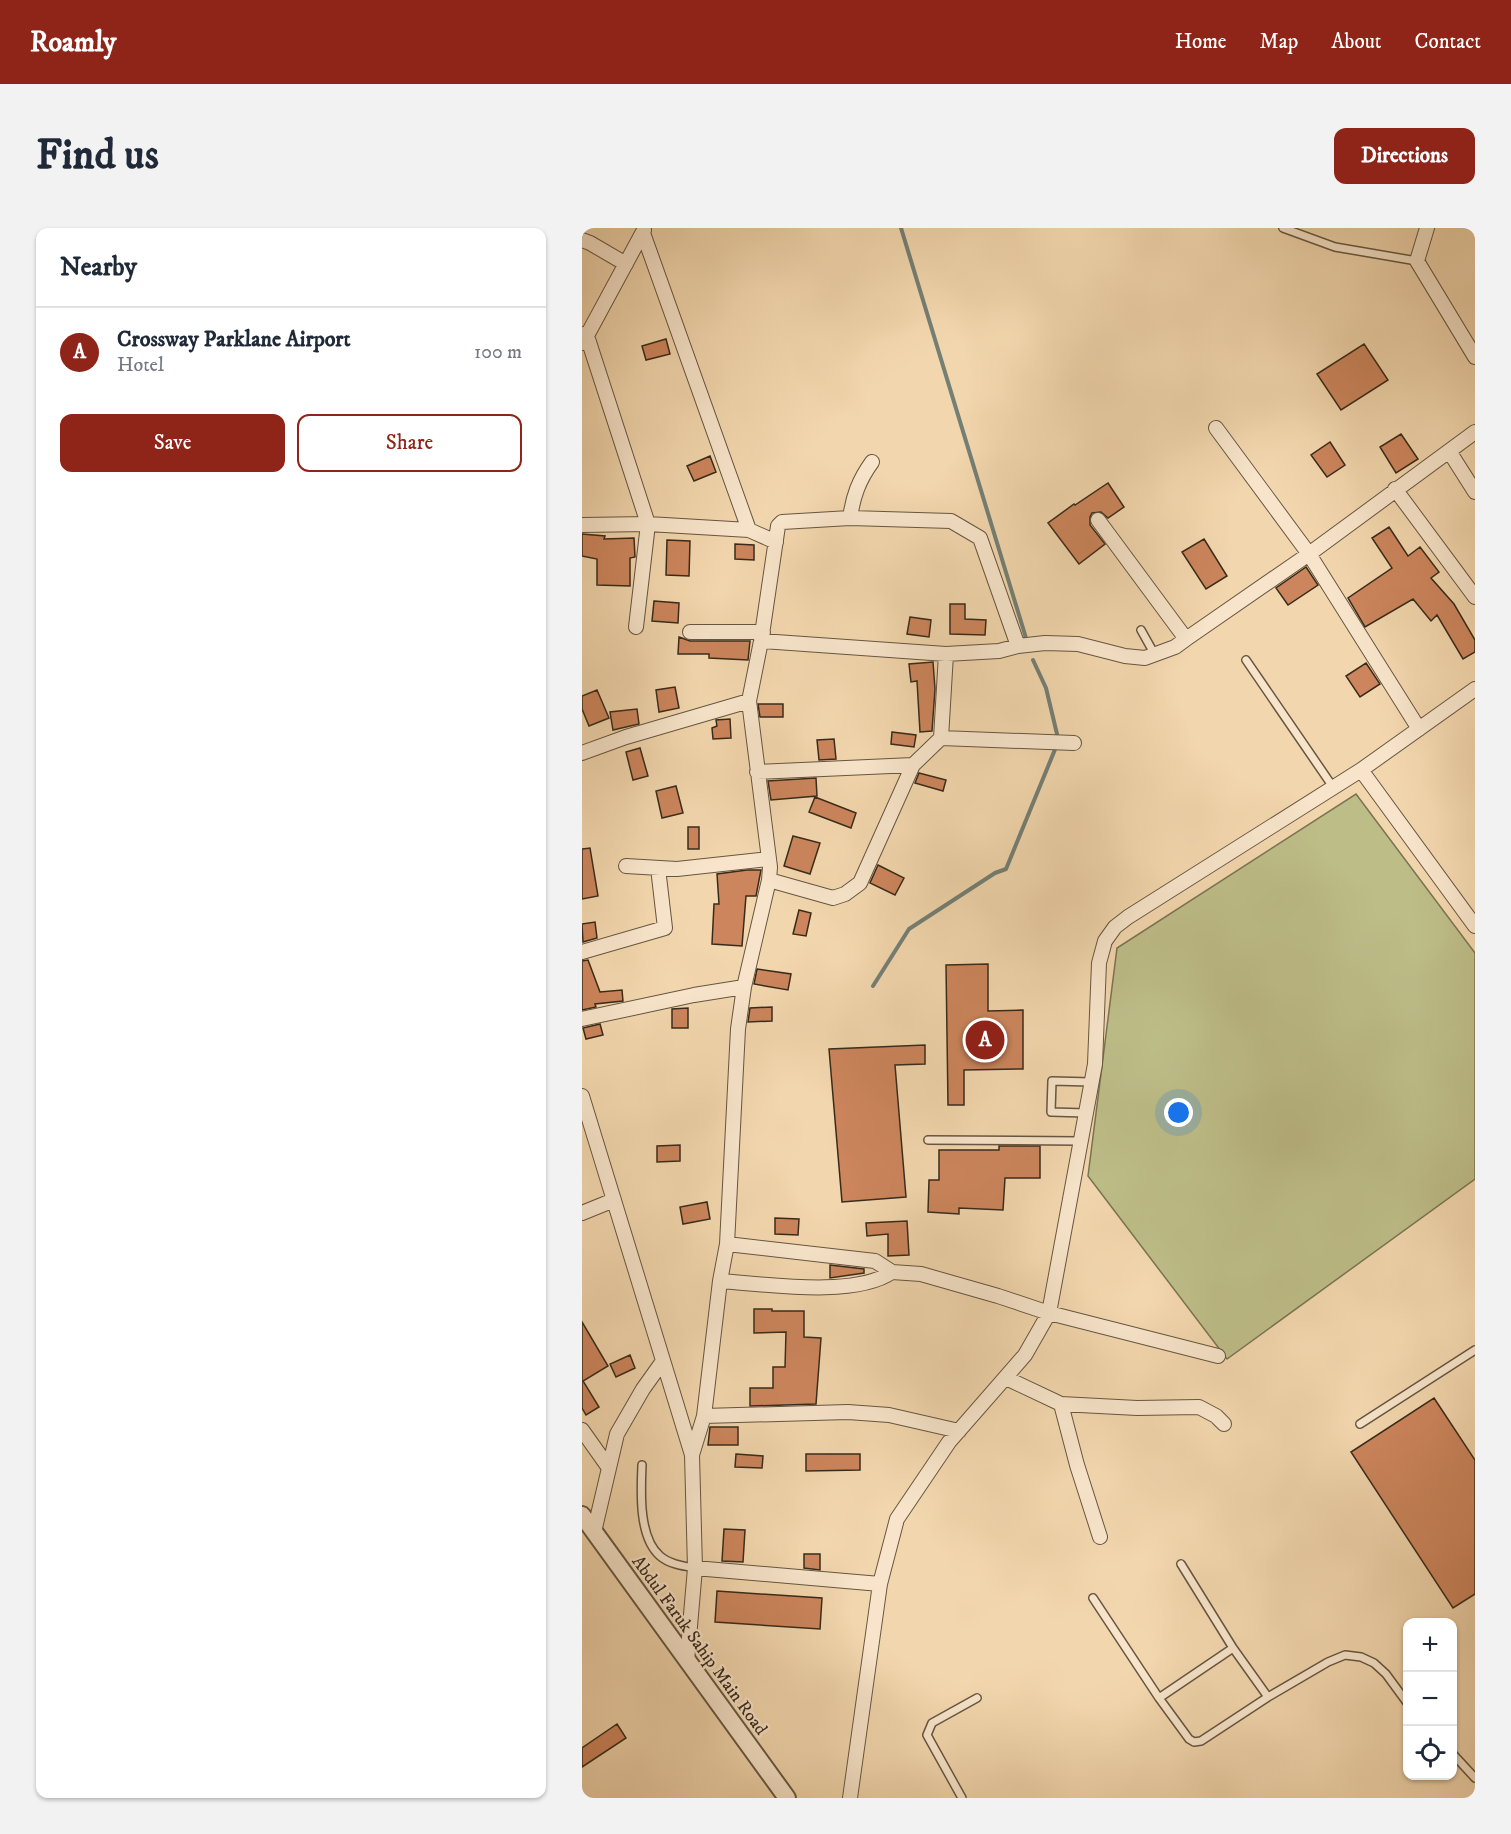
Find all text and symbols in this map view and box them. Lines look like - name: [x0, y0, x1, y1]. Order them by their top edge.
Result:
- text: Roamly: [30, 25, 116, 60]
- text: Home: [1175, 29, 1227, 55]
- text: Map: [1260, 29, 1298, 55]
- text: About: [1331, 29, 1382, 55]
- text: Contact: [1415, 29, 1481, 55]
- button: Directions: [1334, 128, 1475, 184]
- text: Find us: [36, 130, 159, 182]
- text: Nearby: [60, 251, 137, 284]
- text: Crossway Parklane Airport: [117, 326, 351, 353]
- text: A: [73, 340, 86, 365]
- text: 100 m: [474, 340, 522, 365]
- text: Hotel: [117, 353, 164, 378]
- button: Save: [60, 414, 285, 472]
- button: Share: [297, 414, 522, 472]
- pin: A: [966, 1018, 1004, 1062]
- your location: [1164, 1098, 1193, 1127]
- street label: Abdul Faruk Sahip Main Road: [627, 1552, 772, 1740]
- map controls: [1403, 1618, 1457, 1780]
- button: +: [1403, 1618, 1457, 1672]
- button: −: [1403, 1672, 1457, 1726]
- button: locate: [1403, 1726, 1457, 1780]

